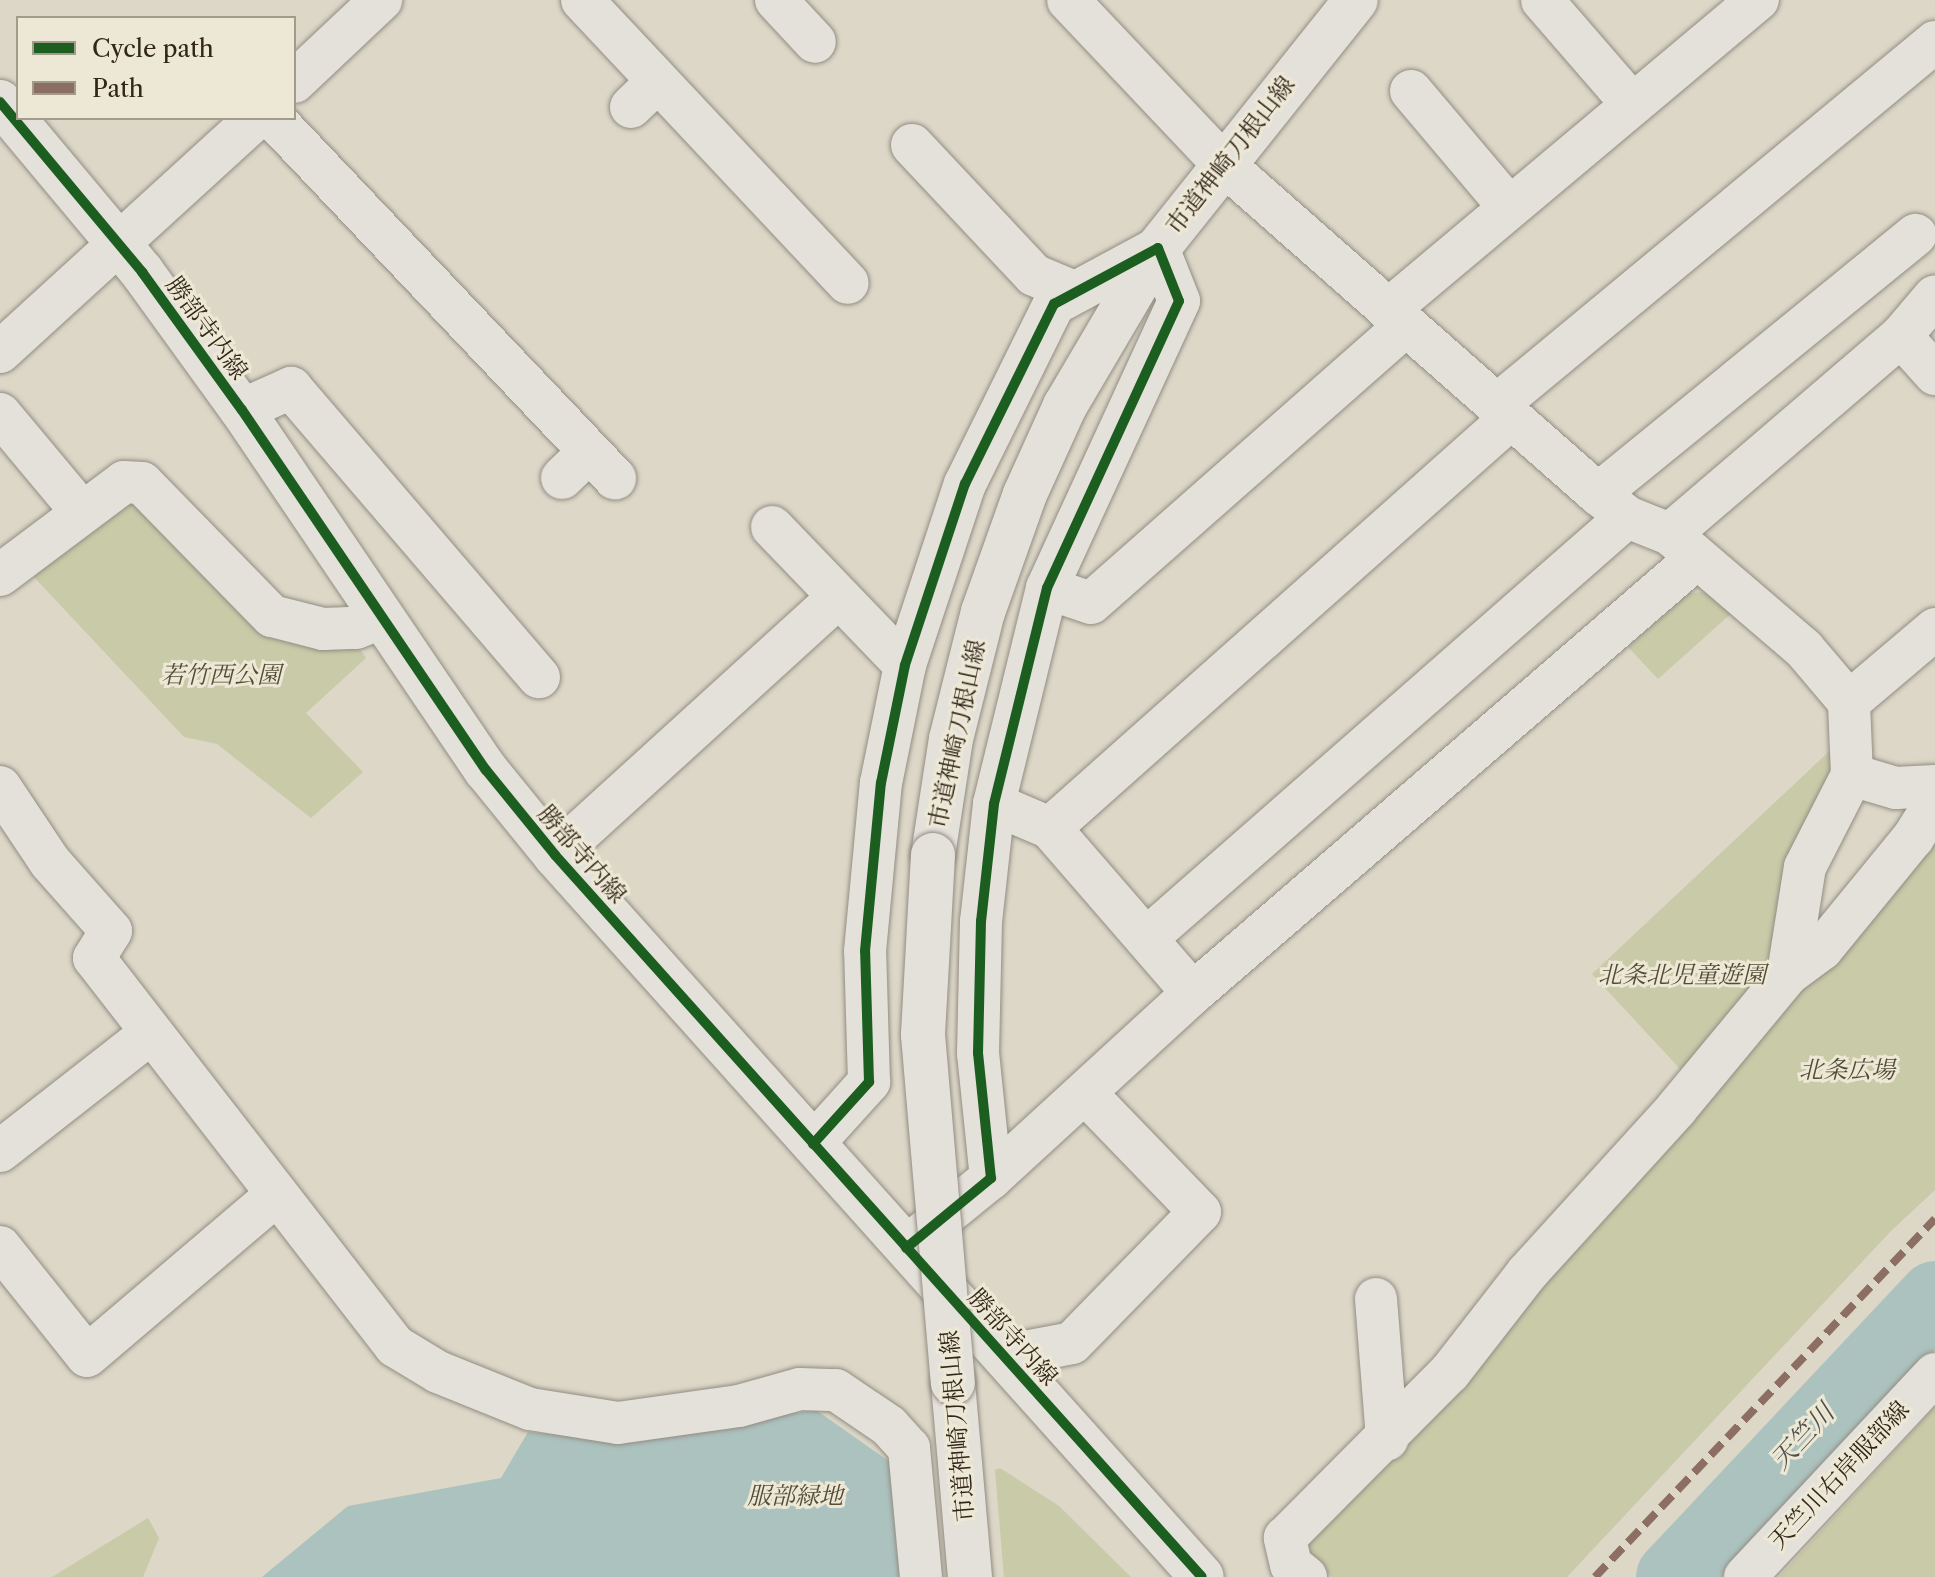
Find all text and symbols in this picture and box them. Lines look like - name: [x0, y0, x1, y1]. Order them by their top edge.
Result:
- legend: [16, 16, 296, 120]
- text: Cycle path: [92, 34, 214, 63]
- street label: 市道神崎刀根山線: [1160, 70, 1300, 240]
- text: Path: [92, 74, 144, 103]
- street label: 勝部寺内線: [160, 271, 254, 385]
- street label: 市道神崎刀根山線: [923, 637, 991, 831]
- park label: 若竹西公園: [161, 661, 281, 689]
- street label: 勝部寺内線: [532, 799, 632, 909]
- park label: 北条北児童遊園: [1598, 961, 1766, 989]
- park label: 北条広場: [1799, 1056, 1895, 1084]
- street label: 勝部寺内線: [962, 1283, 1064, 1391]
- street label: 市道神崎刀根山線: [934, 1329, 980, 1523]
- street label: 天竺川右岸服部線: [1763, 1395, 1915, 1555]
- water label: 天竺川: [1765, 1398, 1841, 1476]
- park label: 服部緑地: [747, 1482, 843, 1510]

